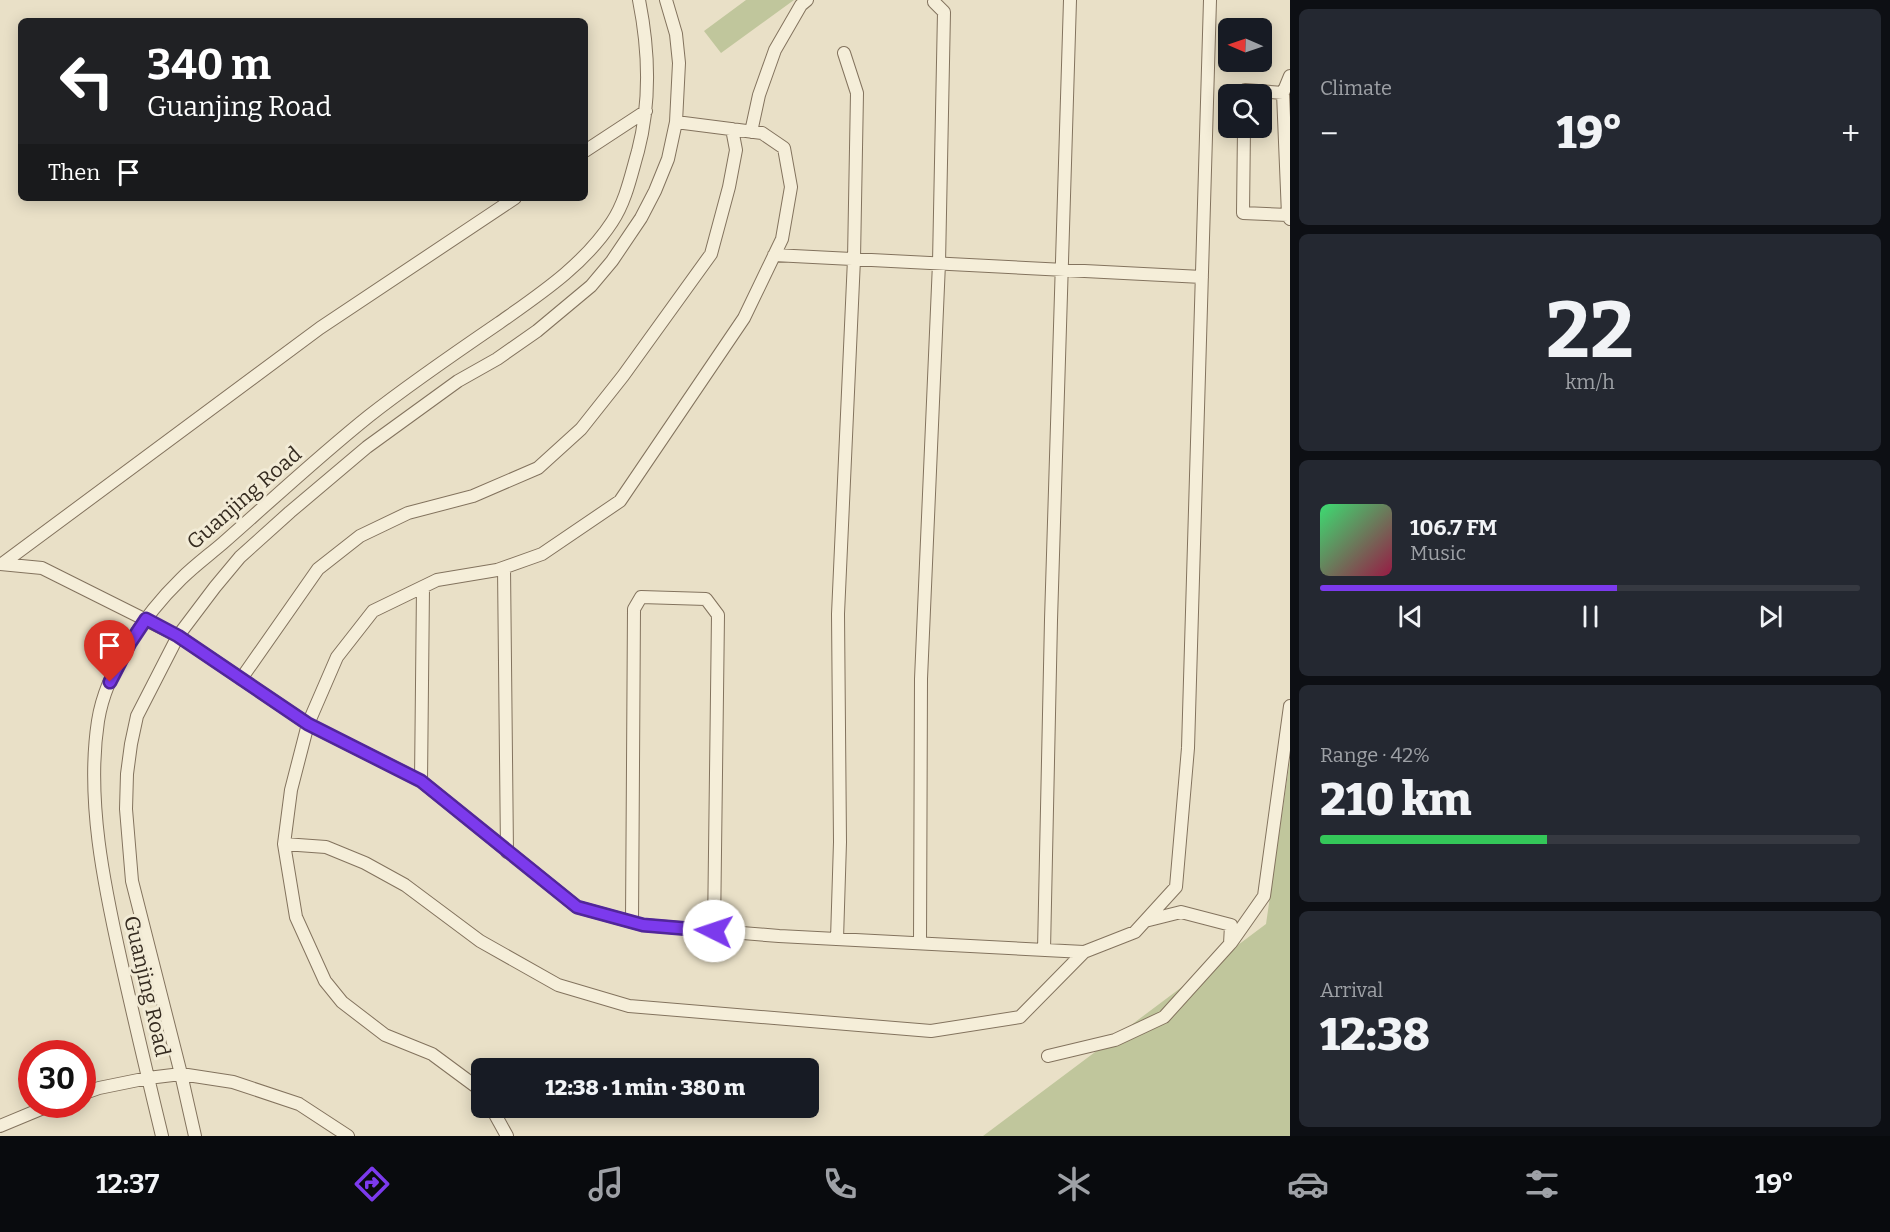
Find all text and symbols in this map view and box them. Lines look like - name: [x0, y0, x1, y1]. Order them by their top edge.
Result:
- north arrow: [1218, 18, 1272, 72]
- map controls: [1218, 18, 1272, 138]
- text: 340 m: [147, 40, 271, 90]
- icon: left: [48, 42, 126, 120]
- text: Climate: [1320, 76, 1392, 100]
- button: search: [1218, 84, 1272, 138]
- text: Guanjing Road: [147, 91, 332, 123]
- text: 19°: [1557, 106, 1623, 160]
- text: −: [1320, 114, 1338, 154]
- text: +: [1841, 114, 1860, 154]
- icon: arrive: [112, 156, 145, 189]
- text: Then: [48, 159, 100, 186]
- text: 22: [1546, 284, 1634, 378]
- text: km/h: [1565, 370, 1615, 394]
- street label: Guanjing Road: [181, 441, 307, 555]
- text: 106.7 FM: [1410, 514, 1497, 541]
- text: Music: [1410, 541, 1466, 565]
- icon: previous: [1394, 600, 1427, 633]
- icon: pause: [1574, 600, 1607, 633]
- icon: next: [1754, 600, 1787, 633]
- pin: [84, 620, 135, 682]
- icon: arrive: [93, 629, 126, 662]
- text: Range · 42%: [1320, 743, 1430, 767]
- text: 210 km: [1320, 773, 1472, 827]
- position arrow: [682, 899, 746, 963]
- street label: Guanjing Road: [118, 913, 176, 1059]
- text: Arrival: [1320, 978, 1383, 1002]
- text: 12:38: [1320, 1008, 1430, 1062]
- speed limit sign: 30: [18, 1040, 96, 1118]
- text: 12:38 · 1 min · 380 m: [545, 1074, 745, 1101]
- icon: directions: [351, 1163, 393, 1205]
- icon: music: [585, 1163, 627, 1205]
- icon: phone: [819, 1163, 861, 1205]
- icon: climate: [1053, 1163, 1095, 1205]
- icon: car: [1287, 1163, 1329, 1205]
- icon: filters: [1521, 1163, 1563, 1205]
- text: 12:37: [96, 1168, 159, 1200]
- text: 19°: [1755, 1168, 1794, 1200]

